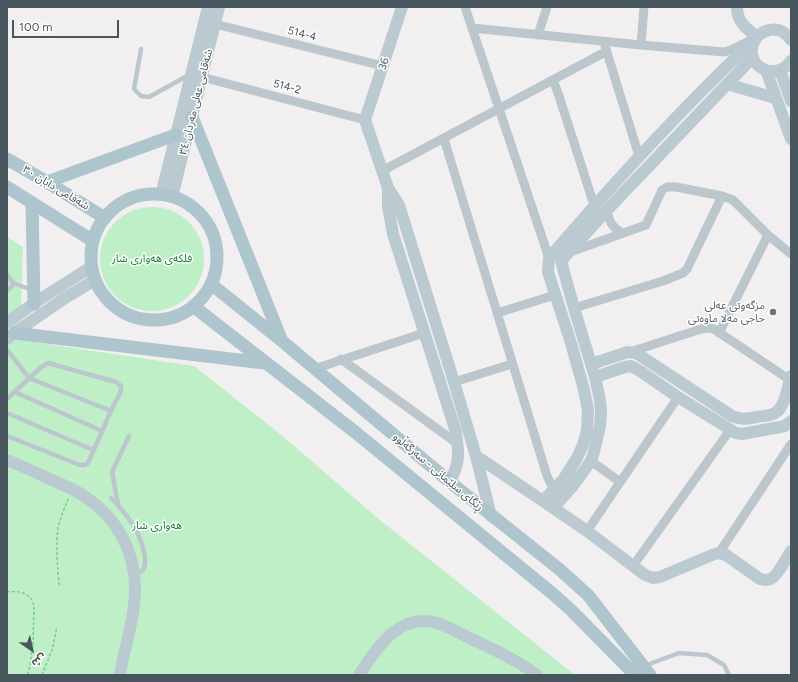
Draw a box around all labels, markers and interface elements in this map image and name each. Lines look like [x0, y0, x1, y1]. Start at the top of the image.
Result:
scale bar [14, 12, 121, 38]
text: 100 m [19, 20, 53, 34]
street label: 514-4 [286, 24, 318, 44]
street label: شەقامی عەلی مەردان ٣٤ [176, 48, 216, 156]
street label: 36 [376, 56, 392, 72]
street label: 514-2 [272, 77, 302, 97]
street label: شەقامی دابان ٣٠ [20, 163, 92, 213]
park label: فلکەی هەواری شار [112, 252, 192, 266]
place label: مزگەوتی عەلی حاجی مەلا ماوەتی [688, 299, 765, 325]
marker: مزگەوتی عەلی حاجی مەلا ماوەتی [768, 307, 778, 317]
street label: ڕێگای سلێمانی - سەرگەڵوو [390, 430, 486, 514]
park label: هەواری شار [132, 519, 182, 533]
north arrow [12, 630, 52, 670]
text: ش [29, 651, 49, 670]

